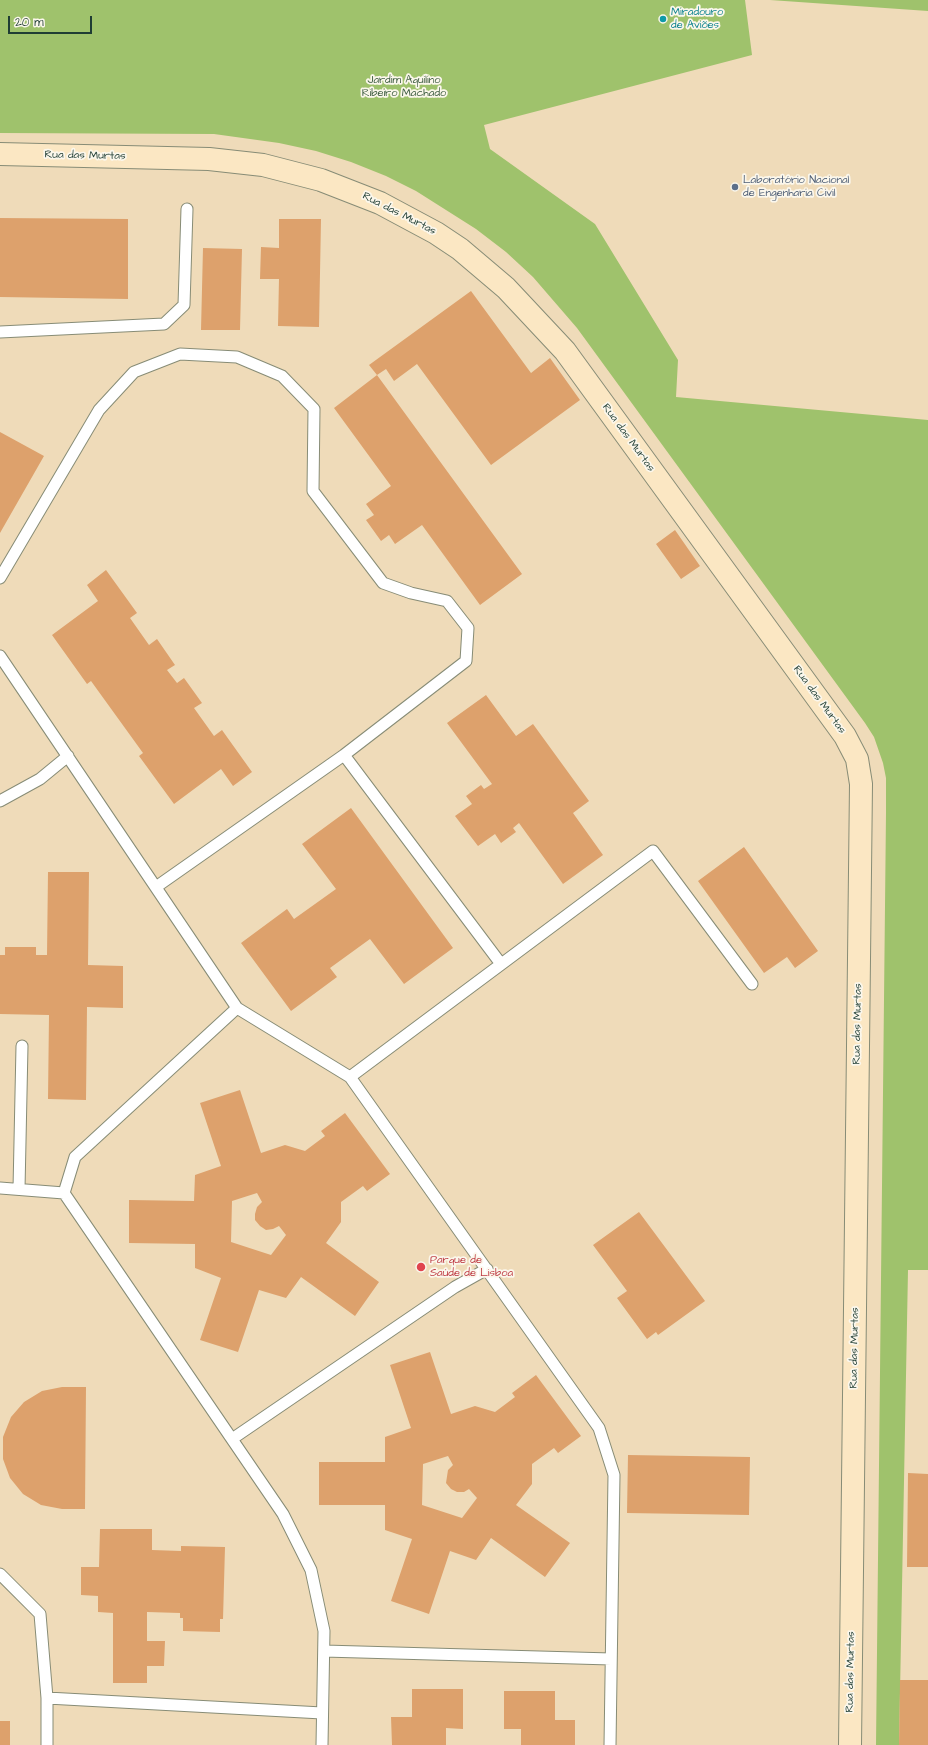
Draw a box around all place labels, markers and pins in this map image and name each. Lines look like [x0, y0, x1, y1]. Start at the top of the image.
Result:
place label: Miradouro de Aviões [671, 6, 723, 32]
marker: Miradouro de Aviões [658, 14, 668, 24]
place label: Laboratório Nacional de Engenharia Civil [743, 174, 849, 200]
marker: Laboratório Nacional de Engenharia Civil [730, 182, 740, 192]
place label: Parque de Saúde de Lisboa [430, 1254, 513, 1280]
marker: Parque de Saúde de Lisboa [415, 1261, 427, 1273]

